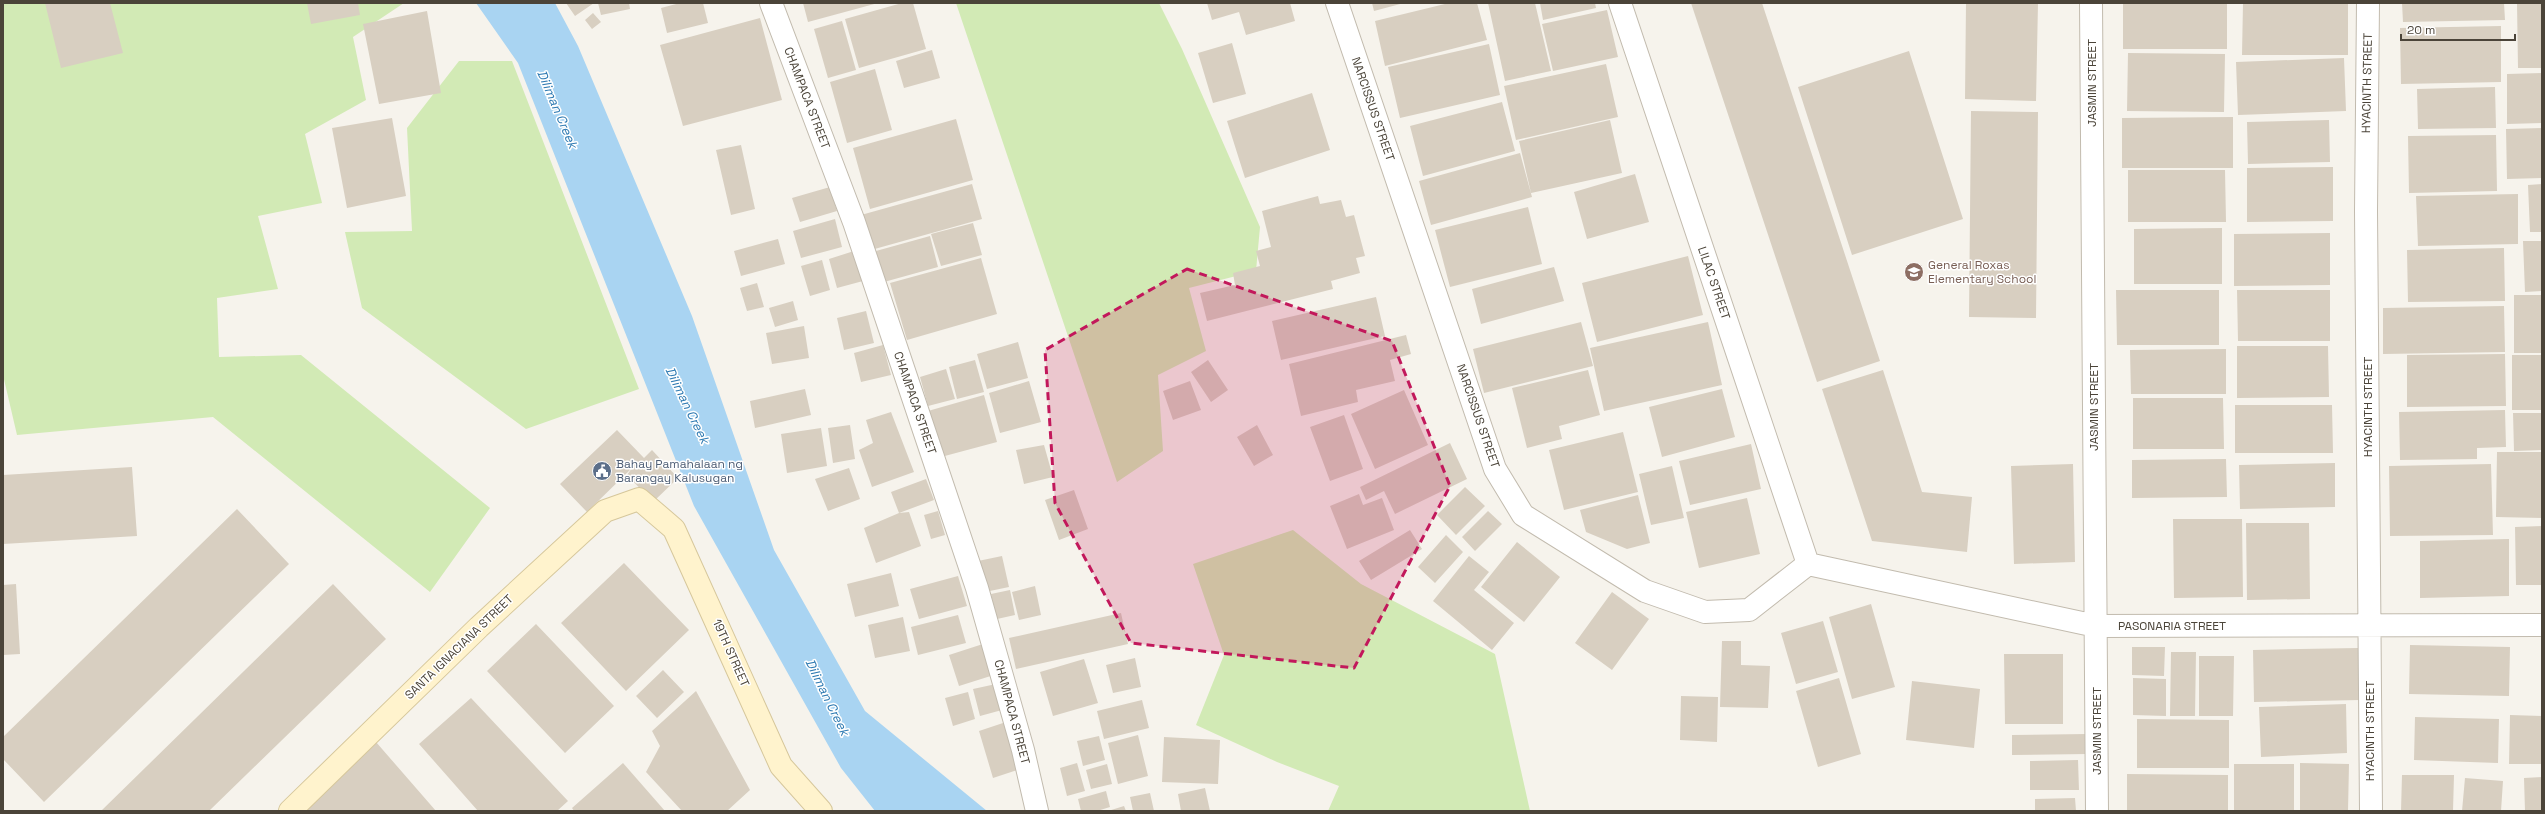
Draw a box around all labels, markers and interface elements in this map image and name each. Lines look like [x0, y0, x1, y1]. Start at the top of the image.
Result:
scale bar [2401, 16, 2515, 42]
text: 20 m [2407, 22, 2435, 38]
street label: HYACINTH STREET [2358, 33, 2376, 133]
street label: JASMIN STREET [2084, 39, 2100, 127]
street label: CHAMPACA STREET [780, 45, 834, 151]
street label: NARCISSUS STREET [1348, 55, 1398, 163]
water label: Diliman Creek [533, 67, 582, 153]
street label: LILAC STREET [1694, 244, 1734, 322]
place label: General Roxas Elementary School [1928, 257, 2036, 287]
school or university icon: General Roxas Elementary School [1903, 261, 1925, 283]
street label: CHAMPACA STREET [890, 349, 940, 457]
street label: HYACINTH STREET [2360, 357, 2376, 457]
street label: NARCISSUS STREET [1453, 362, 1503, 470]
street label: JASMIN STREET [2086, 363, 2102, 451]
water label: Diliman Creek [662, 364, 714, 448]
place label: Bahay Pamahalaan ng Barangay Kalusugan [616, 456, 743, 486]
public building icon: Bahay Pamahalaan ng Barangay Kalusugan [591, 460, 613, 482]
street label: SANTA IGNACIANA STREET [401, 591, 517, 703]
street label: 19TH STREET [709, 617, 753, 689]
street label: PASONARIA STREET [2118, 618, 2226, 634]
water label: Diliman Creek [802, 656, 854, 740]
street label: CHAMPACA STREET [990, 658, 1034, 766]
street label: HYACINTH STREET [2362, 681, 2378, 781]
street label: JASMIN STREET [2089, 687, 2105, 775]

